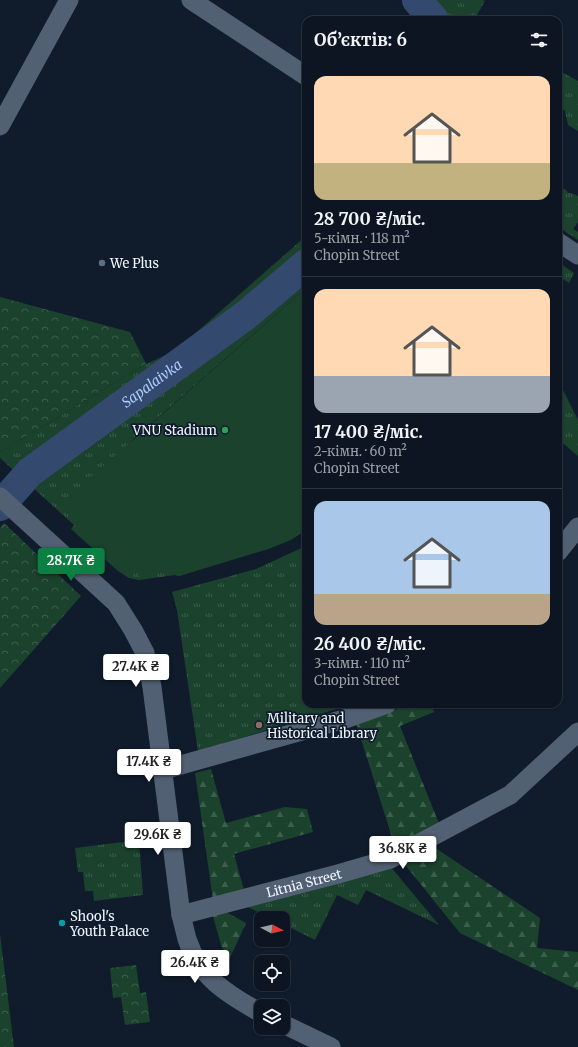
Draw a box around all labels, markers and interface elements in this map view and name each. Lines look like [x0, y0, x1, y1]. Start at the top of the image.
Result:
text: Об’єктів: 6 [314, 29, 407, 51]
icon: filters [528, 29, 550, 51]
icon: home [396, 102, 468, 174]
text: 28 700 ₴/міс. [314, 208, 425, 230]
text: 5-кімн. · 118 m² [314, 230, 410, 247]
text: Chopin Street [314, 247, 400, 264]
place label: We Plus [109, 255, 159, 272]
marker: We Plus [97, 258, 107, 268]
icon: home [396, 315, 468, 387]
water label: Sapalaivka [118, 355, 186, 411]
text: 17 400 ₴/міс. [314, 421, 423, 443]
place label: VNU Stadium [131, 422, 217, 439]
marker: VNU Stadium [220, 425, 230, 435]
text: 2-кімн. · 60 m² [314, 443, 407, 460]
text: Chopin Street [314, 460, 400, 477]
icon: home [396, 527, 468, 599]
pin: 28.7K ₴ [34, 548, 108, 582]
text: 28.7K ₴ [47, 552, 95, 569]
text: 26 400 ₴/міс. [314, 633, 426, 655]
pin: 27.4K ₴ [99, 654, 173, 688]
text: 3-кімн. · 110 m² [314, 655, 410, 672]
text: 27.4K ₴ [112, 658, 160, 675]
text: Chopin Street [314, 672, 400, 689]
place label: Military and Historical Library [267, 710, 377, 742]
marker: Military and Historical Library [254, 720, 264, 730]
pin: 17.4K ₴ [112, 749, 186, 783]
text: 17.4K ₴ [126, 753, 172, 770]
pin: 29.6K ₴ [121, 822, 195, 856]
text: 29.6K ₴ [134, 826, 182, 843]
pin: 36.8K ₴ [366, 836, 440, 870]
text: 36.8K ₴ [378, 840, 428, 857]
street label: Litnia Street [264, 865, 344, 901]
place label: Shool's Youth Palace [69, 908, 149, 940]
north arrow [254, 911, 290, 947]
map controls [254, 911, 290, 1035]
marker: Shool's Youth Palace [57, 918, 67, 928]
pin: 26.4K ₴ [158, 950, 232, 984]
text: 26.4K ₴ [170, 954, 220, 971]
button: locate [254, 955, 290, 991]
button: layers [254, 999, 290, 1035]

